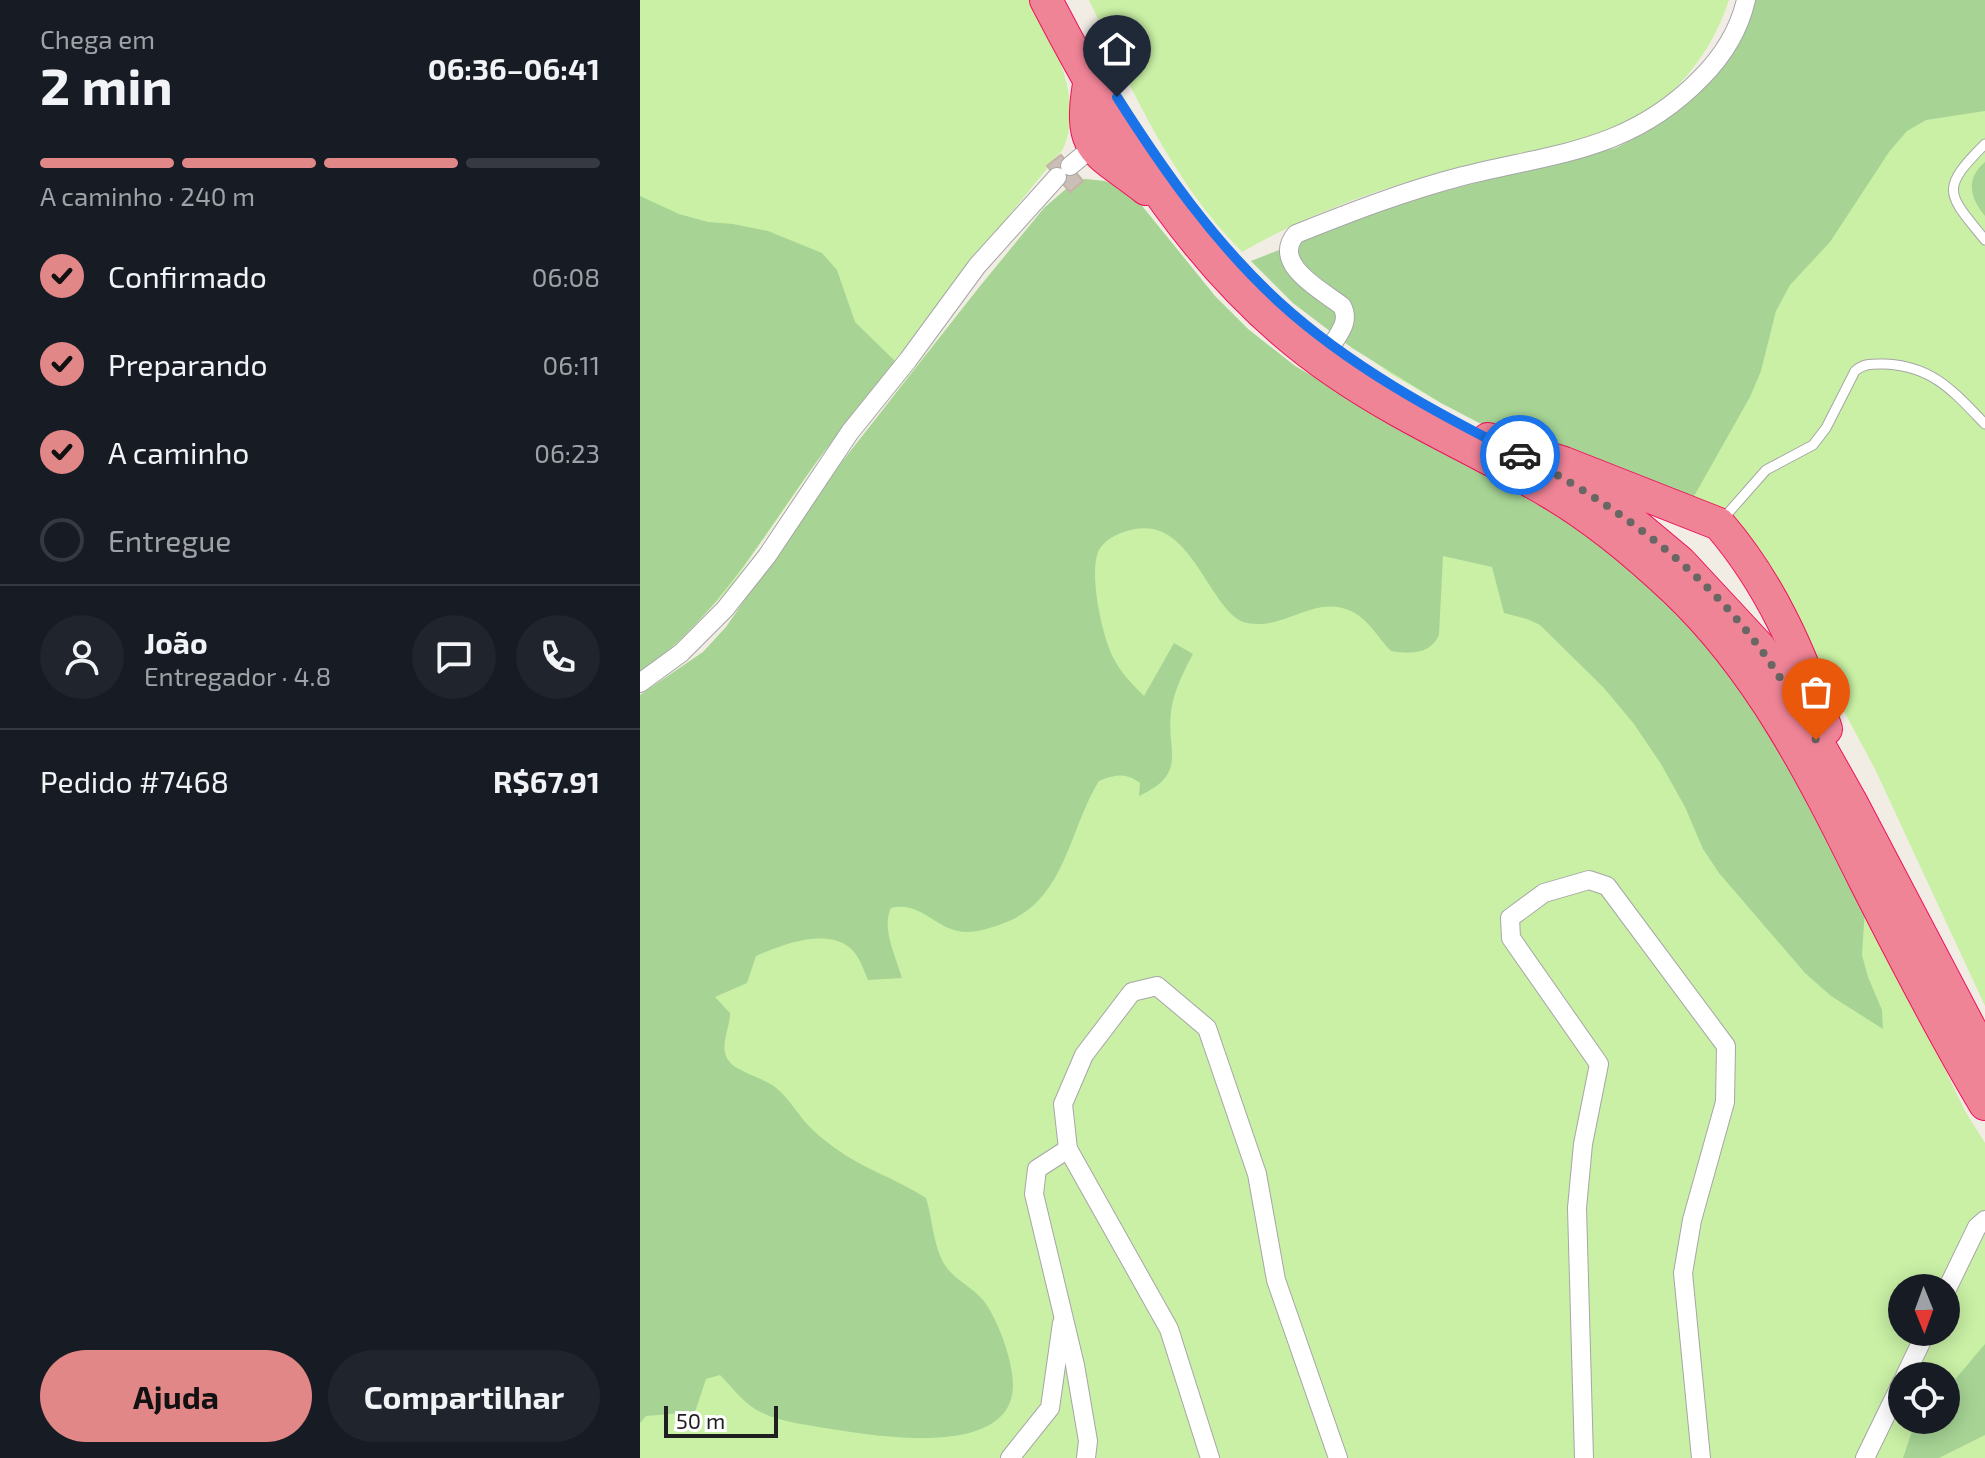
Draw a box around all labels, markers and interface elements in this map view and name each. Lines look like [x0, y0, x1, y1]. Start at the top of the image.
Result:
pin [1083, 15, 1151, 97]
text: Chega em [40, 23, 155, 54]
icon: home [1095, 27, 1139, 71]
text: 06:36–06:41 [428, 50, 600, 86]
text: 2 min [40, 53, 173, 115]
text: A caminho · 240 m [40, 180, 255, 211]
icon: check [40, 254, 84, 298]
text: Confirmado [108, 258, 267, 294]
text: 06:08 [532, 261, 600, 292]
icon: check [40, 342, 84, 386]
text: Preparando [108, 346, 267, 382]
text: 06:11 [543, 349, 600, 380]
courier [1480, 415, 1560, 495]
icon: check [40, 430, 84, 474]
icon: car [1498, 433, 1542, 477]
text: A caminho [108, 434, 249, 470]
text: 06:23 [534, 437, 600, 468]
text: Entregue [108, 522, 231, 558]
button: person [40, 615, 124, 699]
button: chat [412, 615, 496, 699]
button: phone [516, 615, 600, 699]
text: João [144, 624, 208, 660]
pin [1782, 658, 1850, 740]
text: Entregador · 4.8 [144, 660, 331, 691]
icon: bag [1794, 670, 1838, 714]
text: Pedido #7468 [40, 763, 229, 799]
text: R$67.91 [493, 763, 600, 799]
north arrow [1888, 1274, 1960, 1346]
map controls [1888, 1274, 1960, 1434]
button: Ajuda [40, 1350, 312, 1442]
button: Compartilhar [328, 1350, 600, 1442]
button: locate [1888, 1362, 1960, 1434]
scale bar [664, 1402, 778, 1438]
text: 50 m [676, 1407, 725, 1433]

